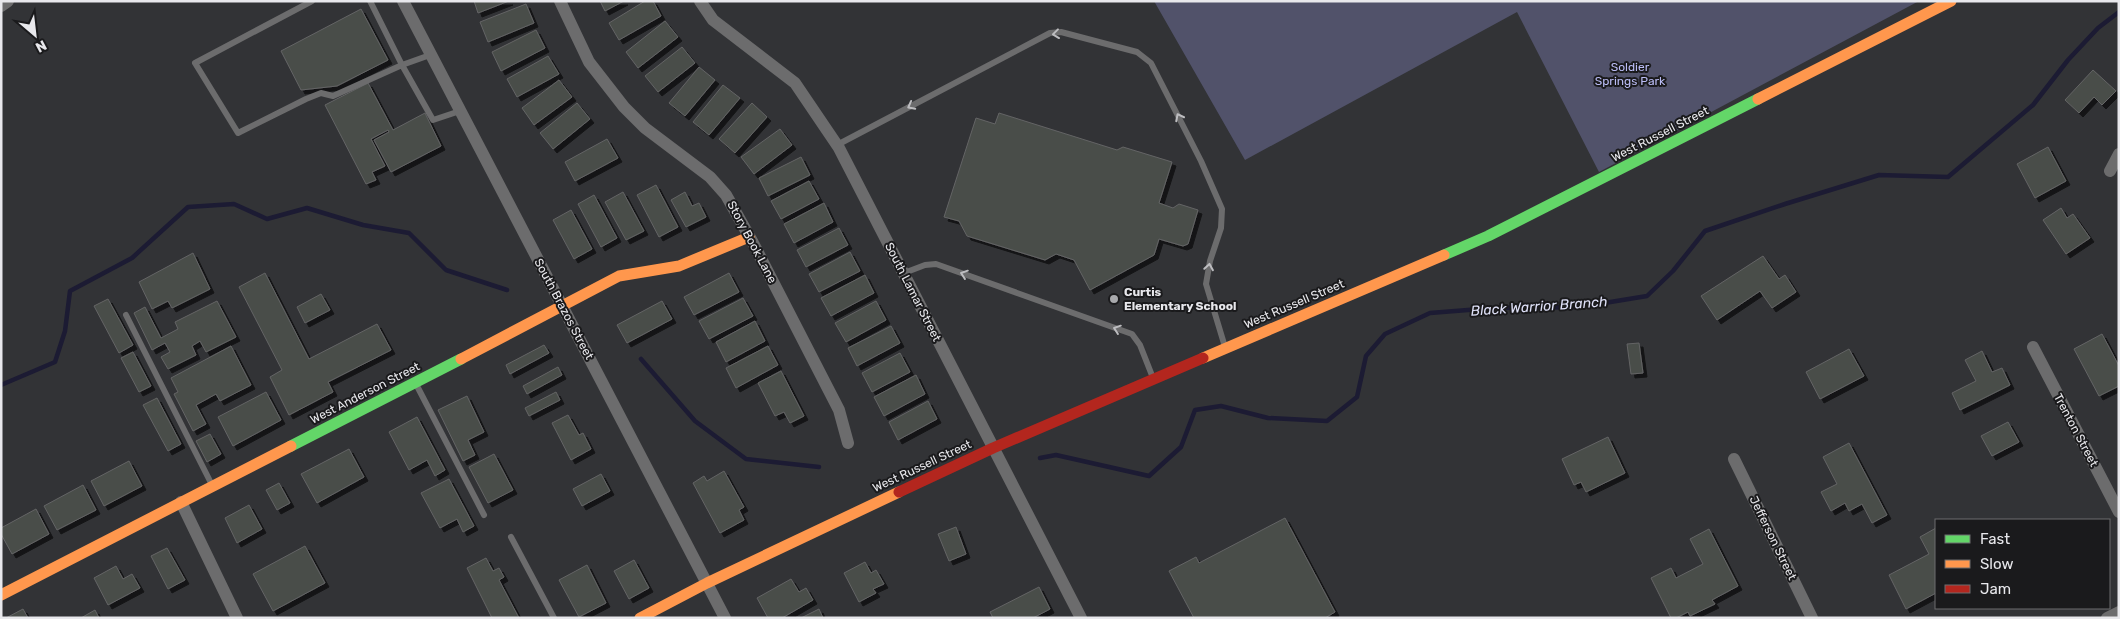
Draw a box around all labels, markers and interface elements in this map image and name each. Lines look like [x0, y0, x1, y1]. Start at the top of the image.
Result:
north arrow [10, 10, 60, 60]
one-way arrow [1051, 28, 1059, 39]
text: N [32, 36, 49, 56]
park label: Soldier Springs Park [1595, 60, 1666, 88]
one-way arrow [907, 100, 916, 110]
street label: West Russell Street [1609, 103, 1711, 165]
one-way arrow [1175, 113, 1185, 122]
street label: Story Book Lane [724, 199, 780, 286]
street label: South Lamar Street [882, 240, 944, 344]
street label: South Brazos Street [531, 256, 597, 362]
one-way arrow [1203, 263, 1214, 271]
one-way arrow [960, 270, 969, 280]
street label: West Russell Street [1242, 276, 1346, 331]
place label: Curtis Elementary School [1124, 285, 1236, 313]
marker: Curtis Elementary School [1108, 293, 1120, 305]
water label: Black Warrior Branch [1470, 293, 1608, 320]
one-way arrow [1114, 324, 1122, 334]
street label: West Anderson Street [308, 359, 422, 427]
street label: Trenton Street [2051, 391, 2101, 469]
street label: West Russell Street [870, 437, 974, 495]
street label: Jefferson Street [1747, 494, 1800, 583]
legend [1935, 519, 2110, 609]
text: Fast [1980, 530, 2010, 548]
text: Slow [1980, 555, 2013, 573]
text: Jam [1980, 580, 2011, 598]

